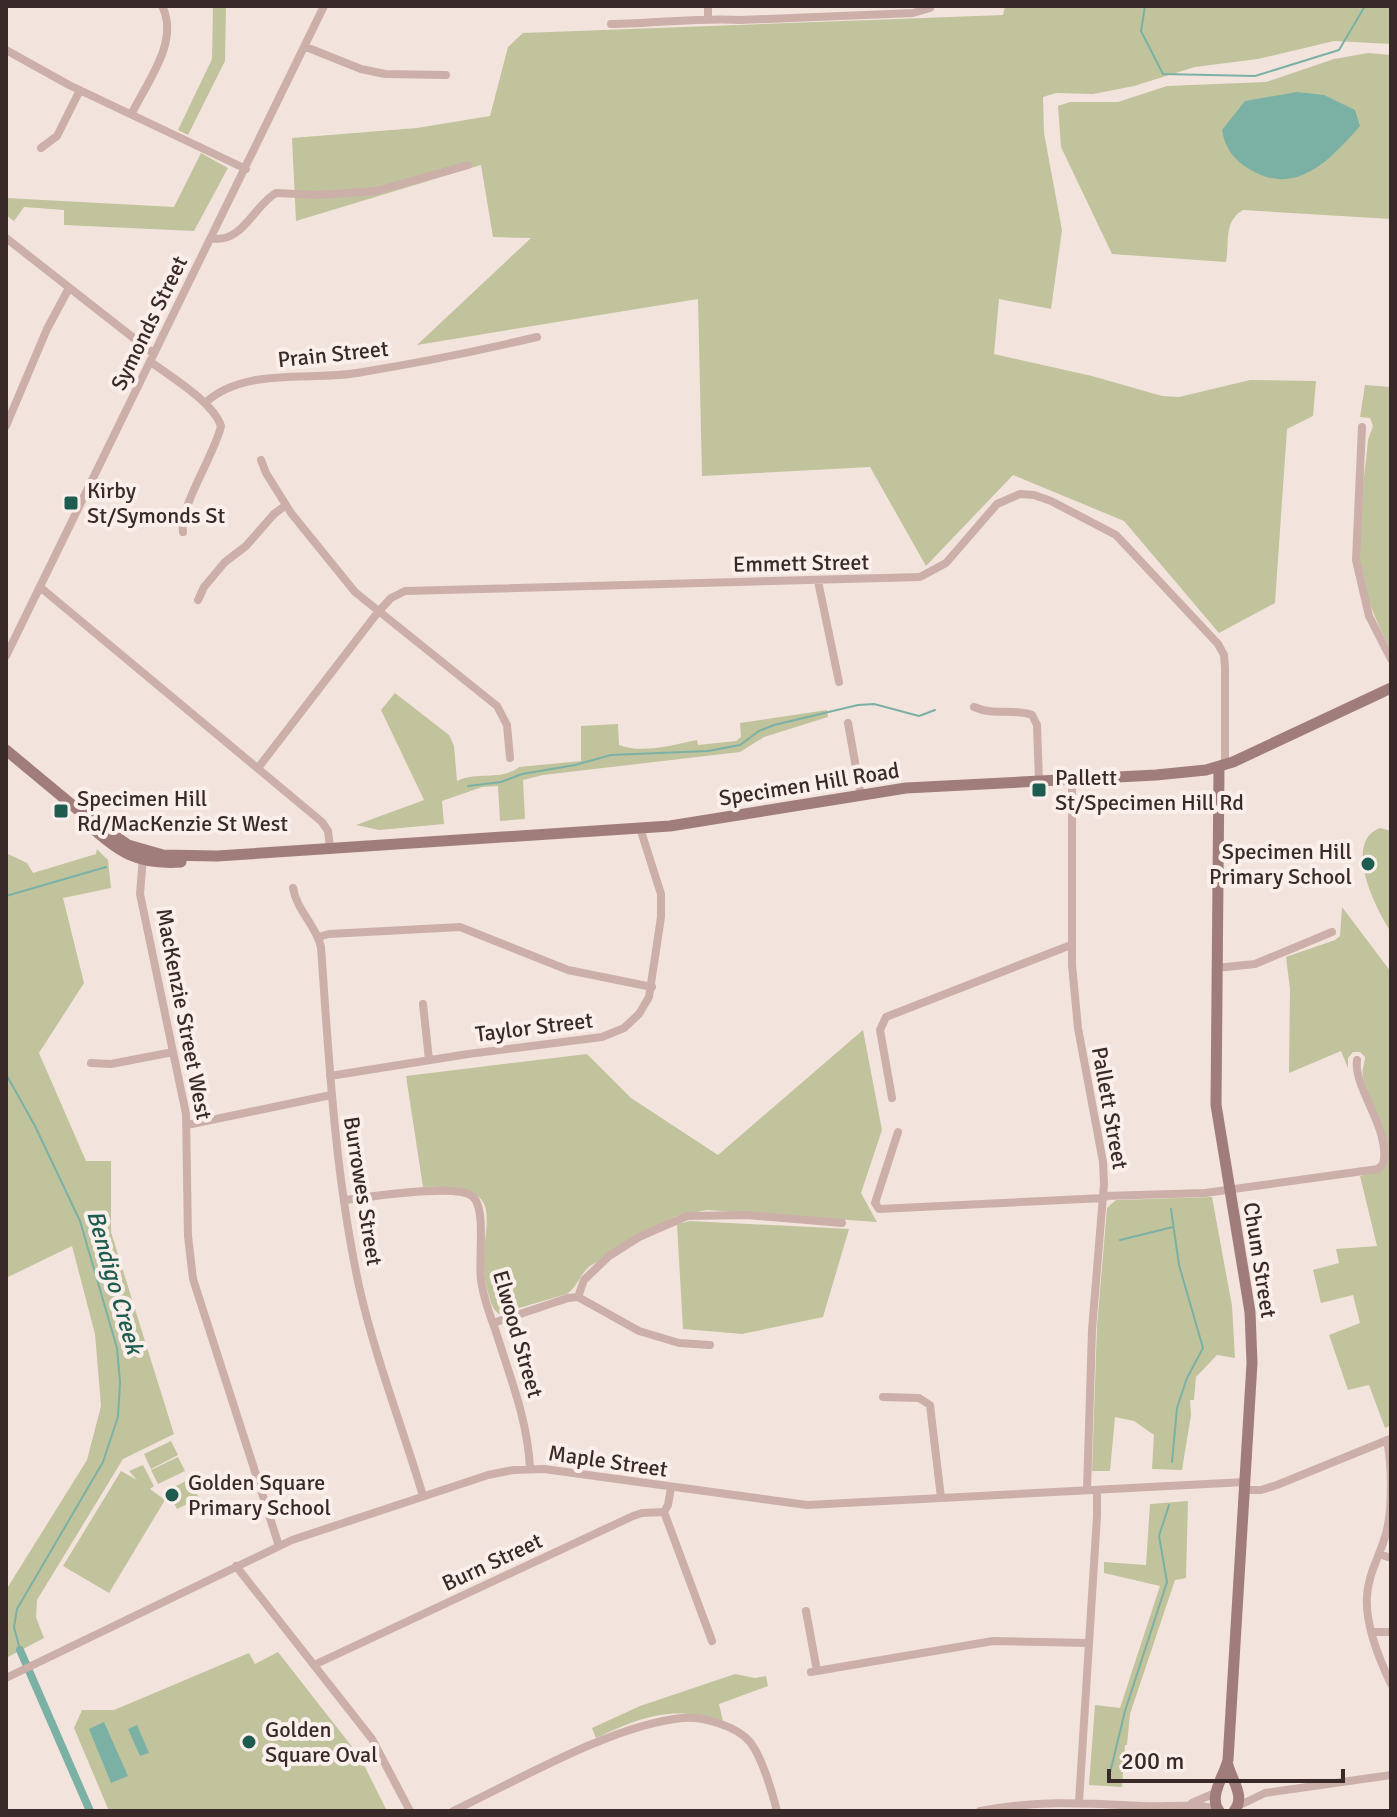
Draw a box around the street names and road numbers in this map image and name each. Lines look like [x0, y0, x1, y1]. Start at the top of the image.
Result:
street label: Symonds Street [105, 251, 193, 395]
street label: Prain Street [276, 335, 390, 373]
street label: Emmett Street [733, 548, 870, 578]
street label: Specimen Hill Road [717, 756, 901, 812]
street label: MacKenzie Street West [150, 906, 218, 1122]
street label: Taylor Street [474, 1006, 595, 1048]
street label: Pallett Street [1086, 1045, 1134, 1172]
street label: Burrowes Street [338, 1114, 388, 1268]
street label: Chum Street [1238, 1200, 1283, 1320]
street label: Elwood Street [487, 1267, 549, 1401]
street label: Maple Street [547, 1439, 670, 1483]
street label: Burn Street [438, 1527, 547, 1597]

